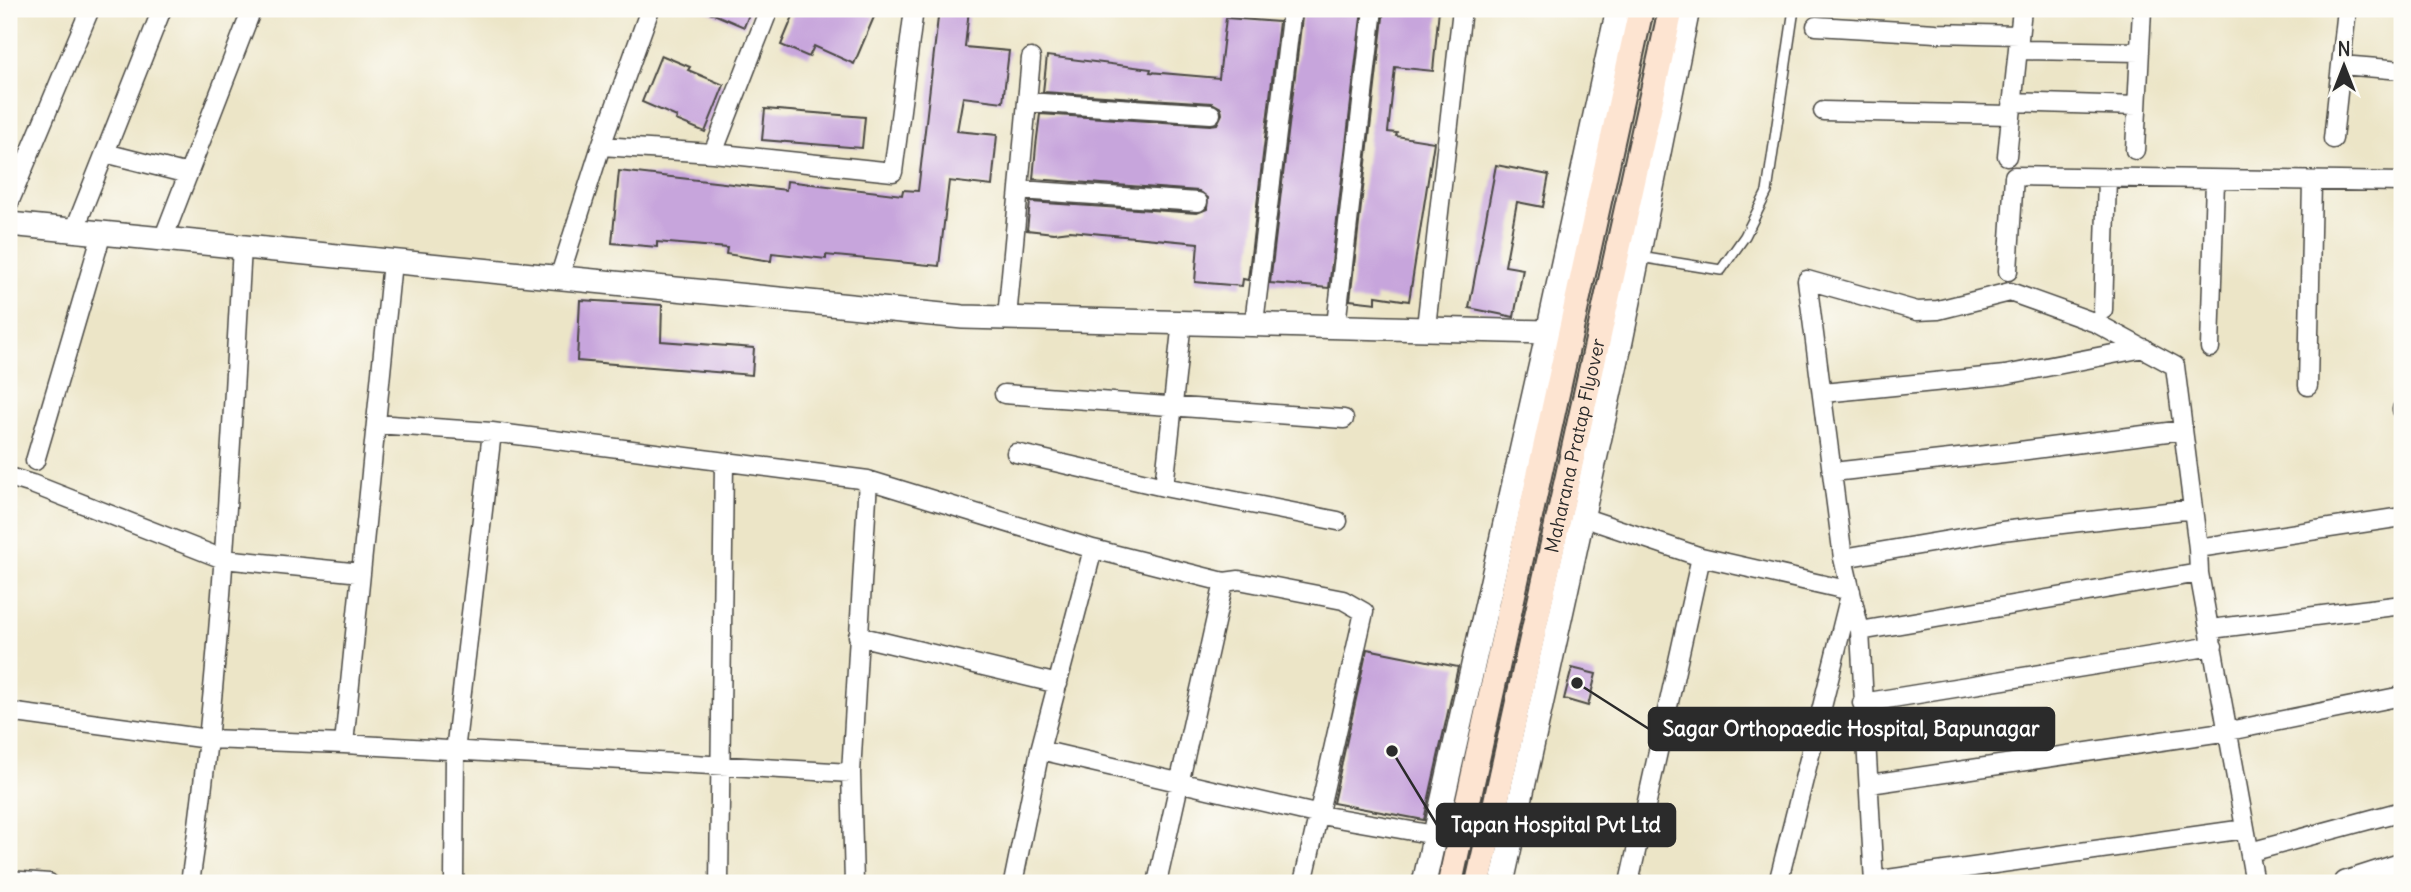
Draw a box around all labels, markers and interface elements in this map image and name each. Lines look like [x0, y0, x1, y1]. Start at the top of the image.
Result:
north arrow [2310, 32, 2380, 102]
text: N [2337, 37, 2351, 61]
street label: Maharana Pratap Flyover [1539, 336, 1610, 555]
callout: Sagar Orthopaedic Hospital, Bapunagar [1649, 708, 2054, 750]
text: Sagar Orthopaedic Hospital, Bapunagar [1662, 715, 2040, 742]
callout: Tapan Hospital Pvt Ltd [1437, 804, 1675, 846]
text: Tapan Hospital Pvt Ltd [1451, 811, 1662, 838]

